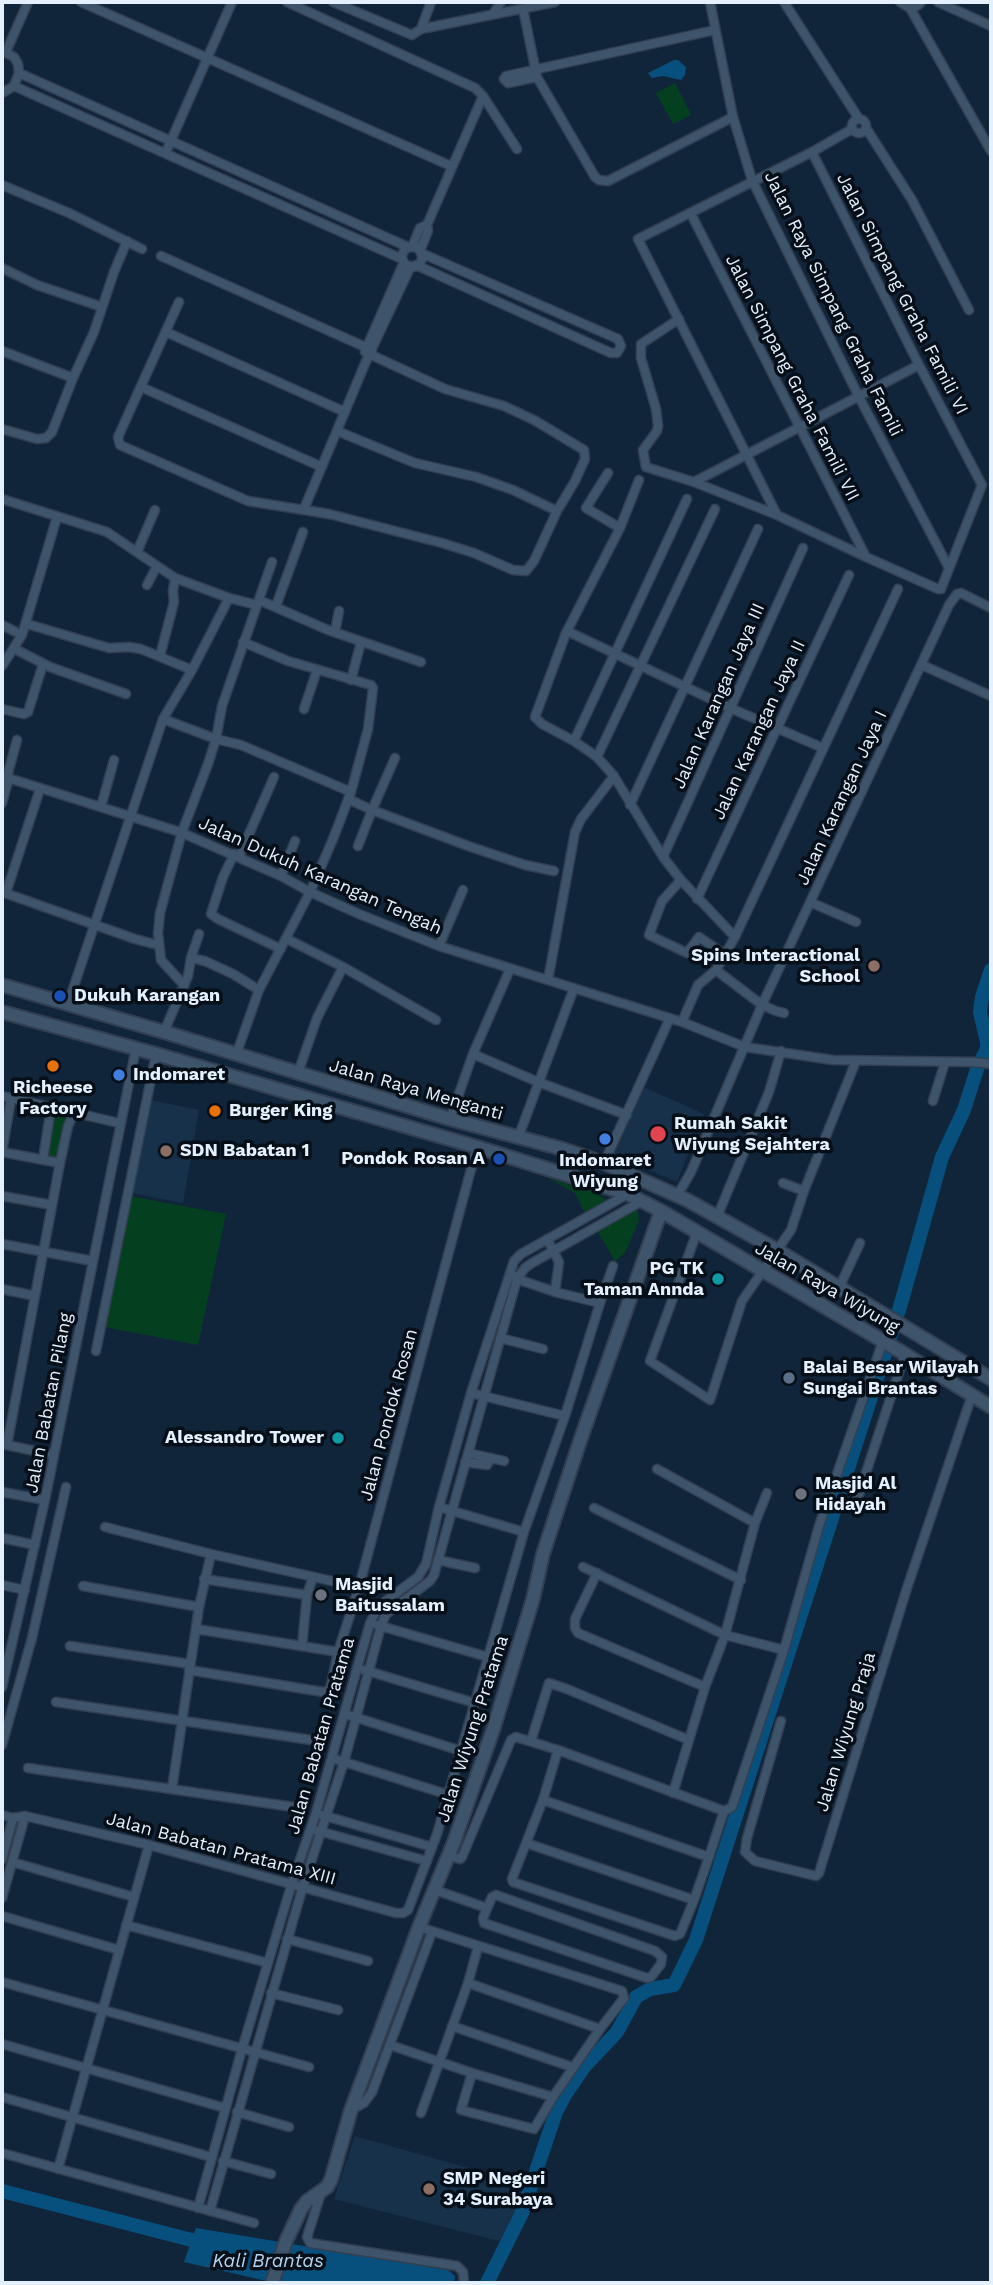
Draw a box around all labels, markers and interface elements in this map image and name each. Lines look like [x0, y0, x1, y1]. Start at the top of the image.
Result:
street label: Jalan Raya Simpang Graha Famili [759, 168, 907, 440]
street label: Jalan Simpang Graha Famili VI [832, 170, 972, 418]
street label: Jalan Simpang Graha Famili VII [720, 251, 864, 505]
street label: Jalan Karangan Jaya III [668, 600, 770, 792]
street label: Jalan Karangan Jaya II [708, 637, 810, 823]
street label: Jalan Karangan Jaya I [792, 707, 892, 889]
street label: Jalan Dukuh Karangan Tengah [195, 812, 445, 940]
place label: Spins Interactional School [691, 945, 860, 988]
marker: Spins Interactional School [866, 958, 882, 974]
place label: Dukuh Karangan [74, 985, 220, 1007]
marker: Dukuh Karangan [52, 988, 68, 1004]
street label: Jalan Raya Menganti [327, 1055, 505, 1125]
marker: Richeese Factory [45, 1058, 61, 1074]
place label: Indomaret [133, 1064, 225, 1086]
marker: Indomaret [111, 1067, 127, 1083]
place label: Richeese Factory [13, 1077, 93, 1120]
place label: Burger King [229, 1100, 332, 1122]
marker: Burger King [207, 1103, 223, 1119]
place label: Rumah Sakit Wiyung Sejahtera [674, 1113, 830, 1156]
marker: Rumah Sakit Wiyung Sejahtera [648, 1124, 668, 1144]
marker: Indomaret Wiyung [597, 1131, 613, 1147]
place label: SDN Babatan 1 [180, 1140, 310, 1162]
marker: SDN Babatan 1 [158, 1143, 174, 1159]
place label: Pondok Rosan A [341, 1148, 485, 1170]
place label: Indomaret Wiyung [559, 1150, 651, 1192]
marker: Pondok Rosan A [491, 1151, 507, 1167]
street label: Jalan Raya Wiyung [751, 1238, 903, 1338]
place label: PG TK Taman Annda [584, 1258, 704, 1300]
marker: PG TK Taman Annda [710, 1271, 726, 1287]
street label: Jalan Babatan Pilang [21, 1311, 77, 1495]
street label: Jalan Pondok Rosan [356, 1326, 422, 1504]
place label: Balai Besar Wilayah Sungai Brantas [803, 1357, 979, 1400]
marker: Balai Besar Wilayah Sungai Brantas [781, 1370, 797, 1386]
place label: Alessandro Tower [165, 1427, 324, 1449]
marker: Alessandro Tower [330, 1430, 346, 1446]
place label: Masjid Al Hidayah [815, 1473, 896, 1516]
marker: Masjid Al Hidayah [793, 1486, 809, 1502]
place label: Masjid Baitussalam [335, 1574, 445, 1616]
marker: Masjid Baitussalam [313, 1587, 329, 1603]
street label: Jalan Wiyung Pratama [433, 1633, 513, 1825]
street label: Jalan Babatan Pratama [282, 1635, 360, 1837]
street label: Jalan Wiyung Praja [811, 1650, 881, 1814]
street label: Jalan Babatan Pratama XIII [104, 1808, 338, 1890]
place label: SMP Negeri 34 Surabaya [443, 2168, 553, 2210]
marker: SMP Negeri 34 Surabaya [421, 2181, 437, 2197]
water label: Kali Brantas [212, 2250, 324, 2272]

